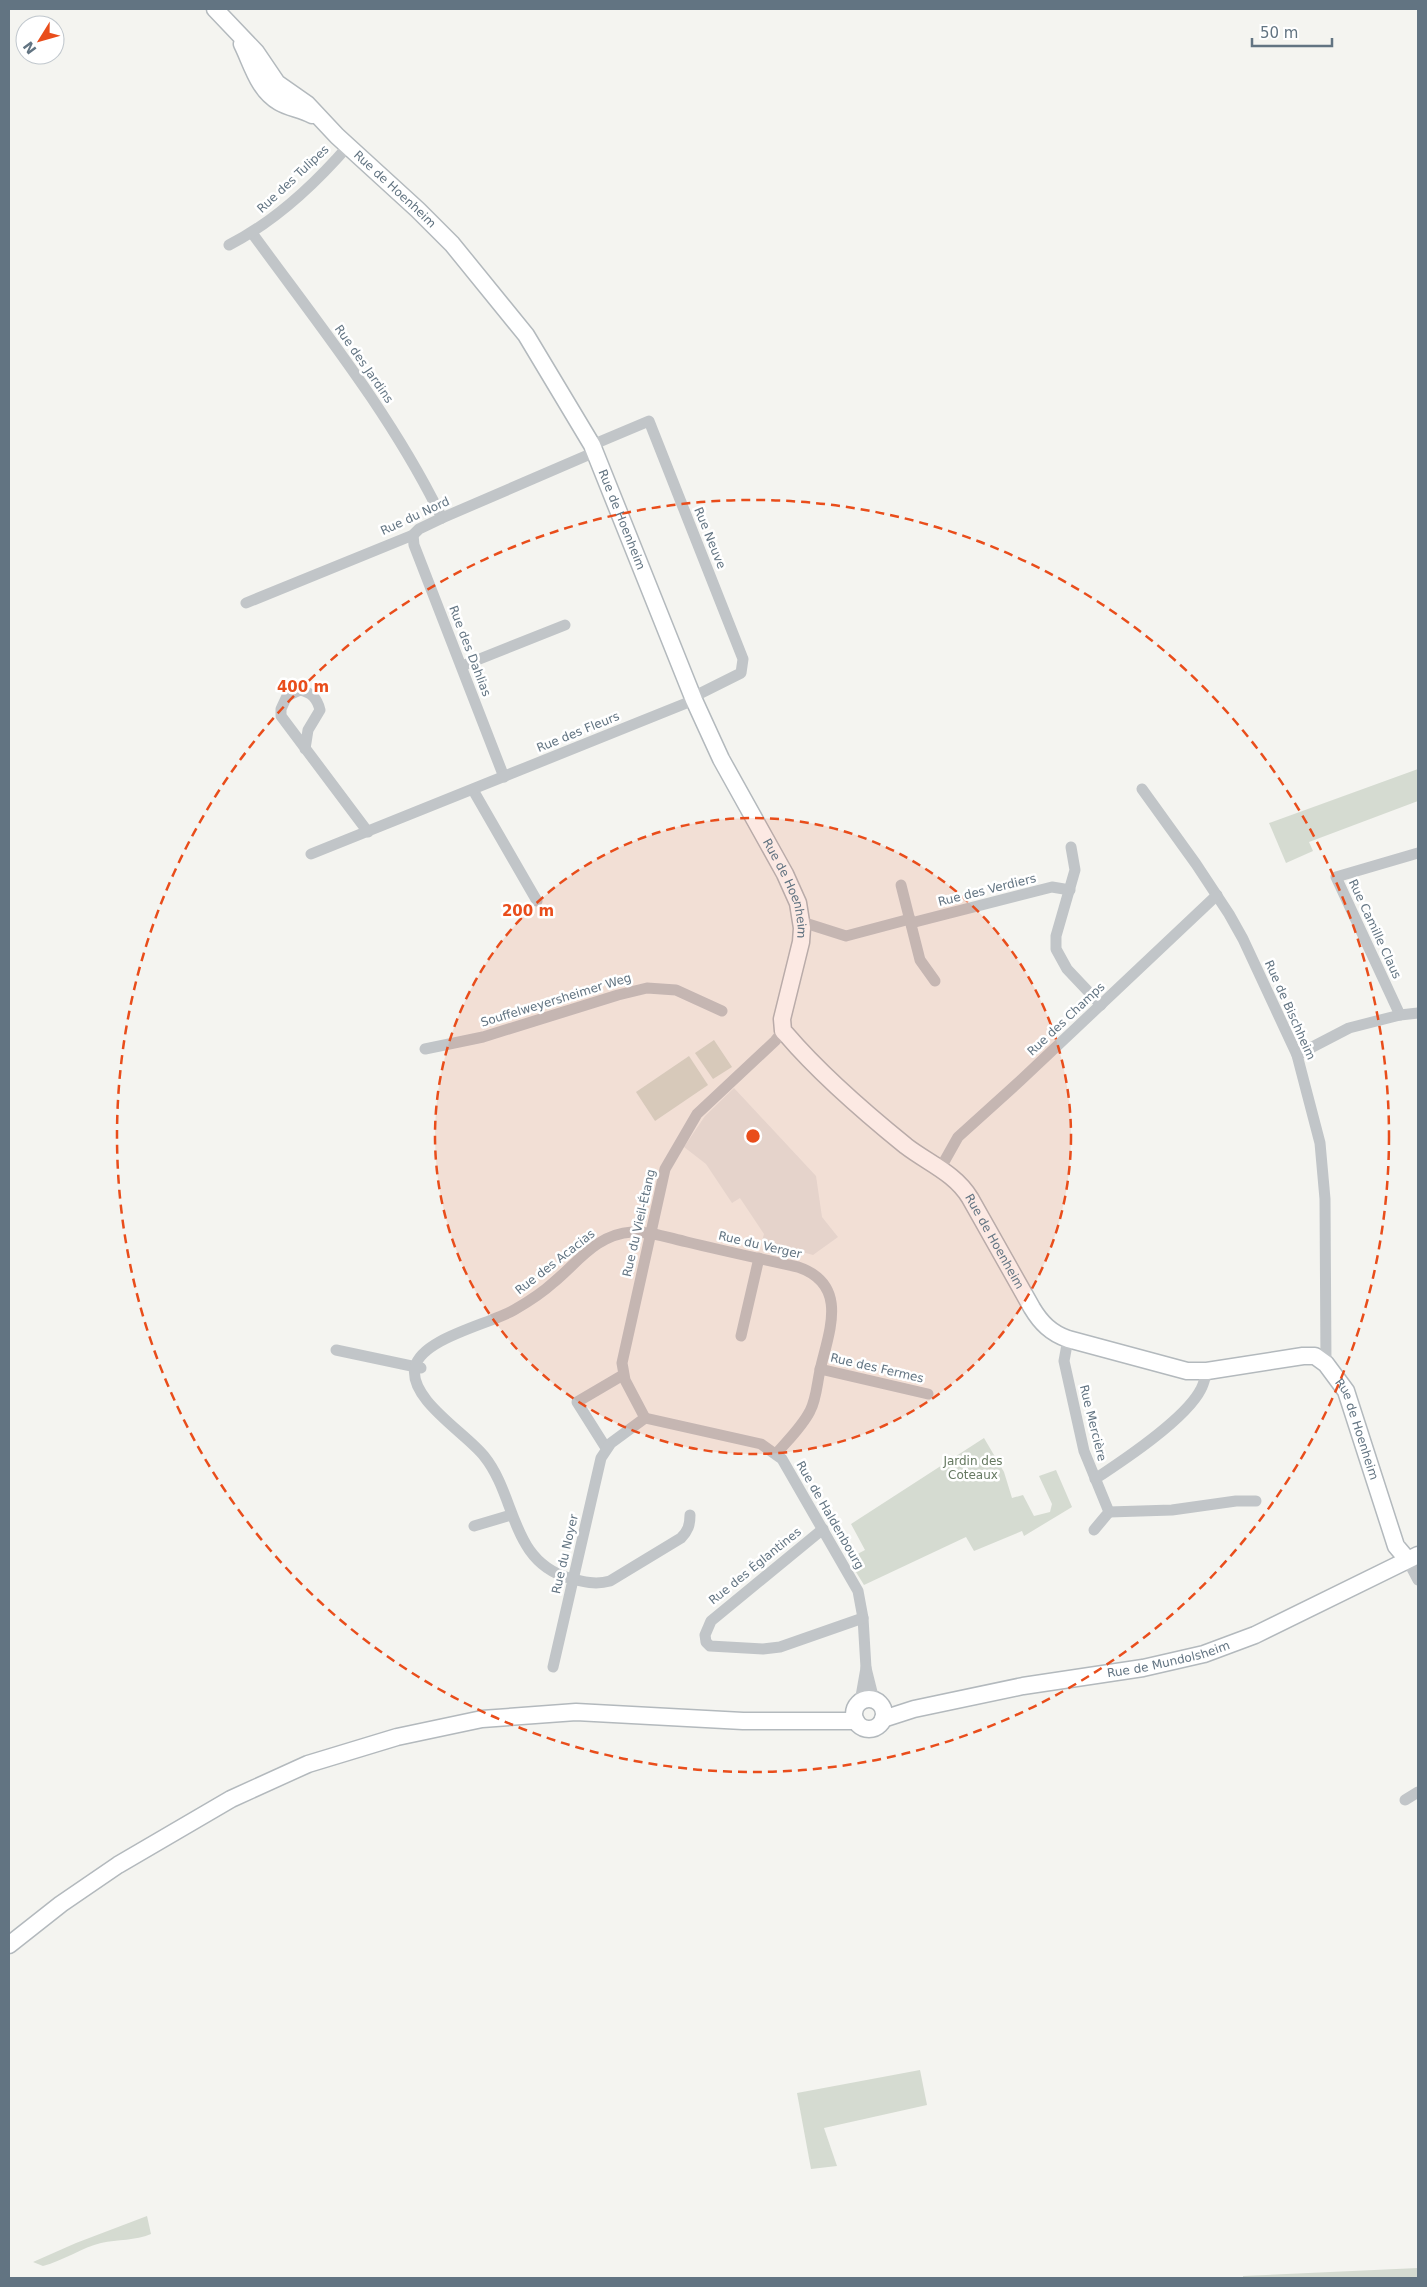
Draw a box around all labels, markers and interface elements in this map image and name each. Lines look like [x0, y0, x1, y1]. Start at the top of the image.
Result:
north arrow [15, 15, 65, 65]
scale bar [1252, 15, 1332, 47]
text: 50 m [1260, 24, 1298, 42]
text: N [20, 38, 40, 57]
street label: Rue des Tulipes [254, 142, 332, 216]
street label: Rue de Hoenheim [351, 148, 439, 231]
street label: Rue des Jardins [332, 322, 396, 406]
street label: Rue de Hoenheim [595, 467, 648, 572]
street label: Rue du Nord [378, 494, 452, 538]
street label: Rue Neuve [691, 505, 729, 571]
street label: Rue des Dahlias [446, 604, 494, 698]
text: 400 m [277, 678, 329, 696]
street label: Rue des Fleurs [535, 709, 621, 755]
street label: Rue de Hoenheim [760, 836, 809, 939]
street label: Rue des Verdiers [937, 871, 1037, 909]
street label: Rue Camille Claus [1346, 877, 1404, 981]
text: 200 m [502, 902, 554, 920]
street label: Rue de Bischheim [1262, 958, 1318, 1062]
street label: Souffelweyersheimer Weg [479, 970, 633, 1030]
street label: Rue des Champs [1024, 980, 1108, 1058]
centre of rings [744, 1127, 762, 1145]
street label: Rue du Vieil-Étang [619, 1168, 658, 1278]
street label: Rue de Hoenheim [962, 1191, 1027, 1291]
street label: Rue des Acacias [512, 1227, 598, 1297]
street label: Rue du Verger [717, 1229, 803, 1261]
street label: Rue des Fermes [829, 1350, 925, 1386]
street label: Rue de Hoenheim [1332, 1376, 1381, 1482]
street label: Rue Mercière [1077, 1383, 1109, 1463]
park label: Jardin des Coteaux [942, 1454, 1003, 1482]
street label: Rue de Haldenbourg [793, 1458, 867, 1572]
street label: Rue du Noyer [549, 1513, 581, 1595]
street label: Rue des Églantines [705, 1524, 804, 1607]
street label: Rue de Mundolsheim [1106, 1638, 1232, 1680]

